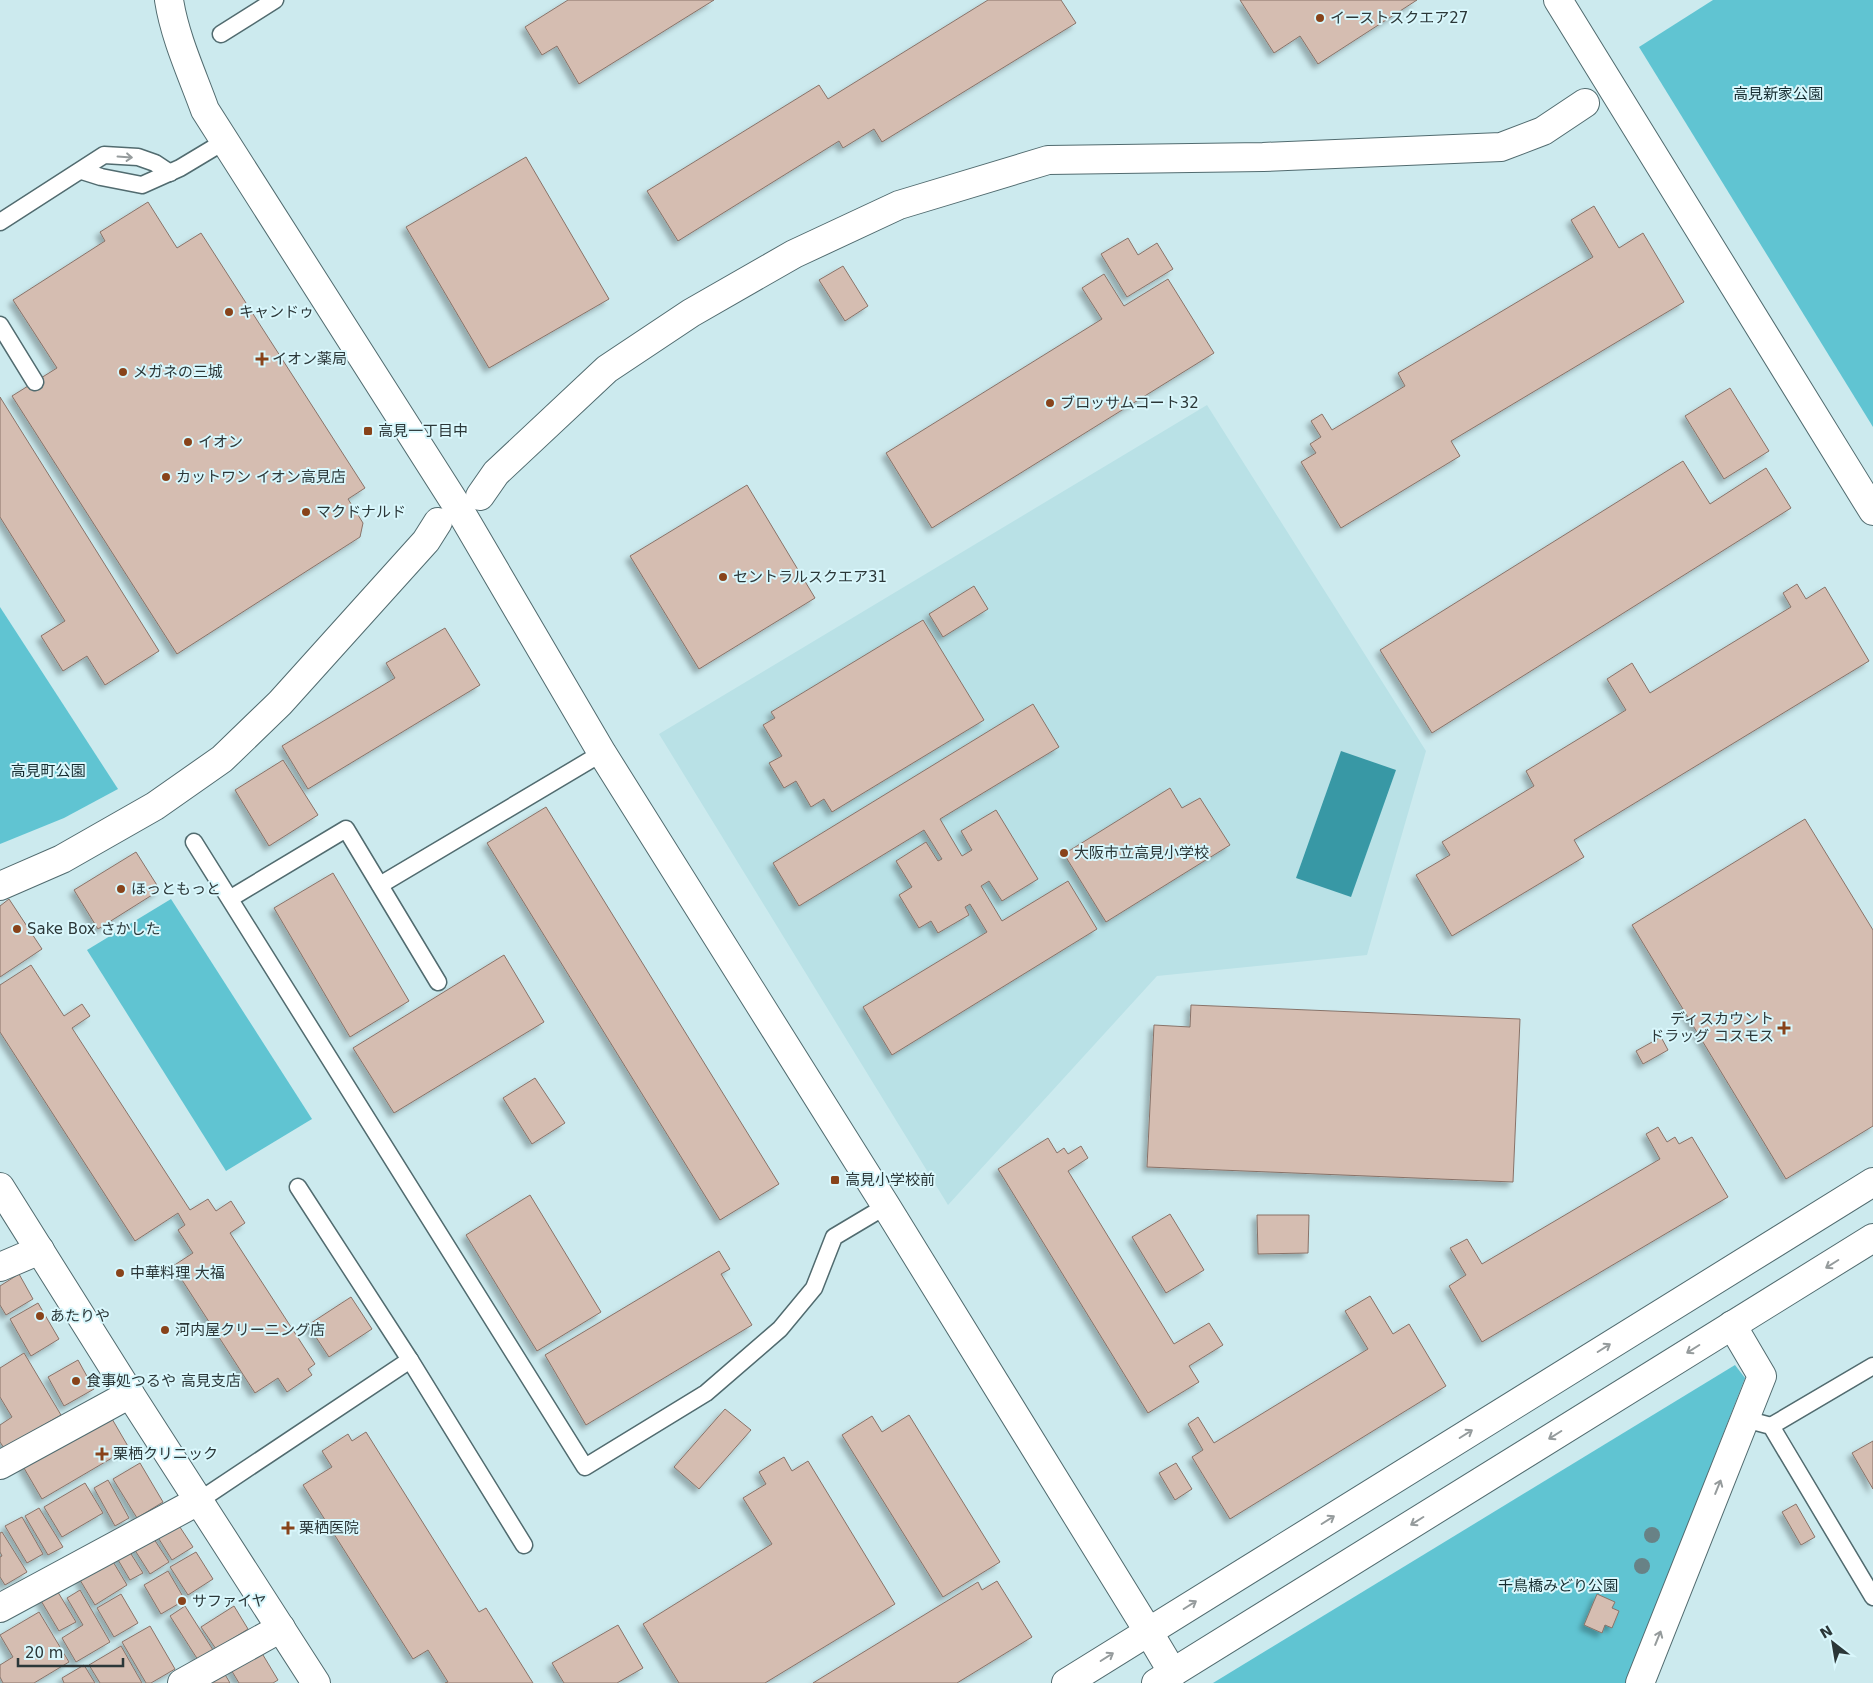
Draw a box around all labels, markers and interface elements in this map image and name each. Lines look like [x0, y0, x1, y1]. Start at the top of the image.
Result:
place label: イーストスクエア27 [1330, 9, 1468, 27]
marker: イーストスクエア27 [1314, 12, 1326, 24]
park label: 高見新家公園 [1733, 85, 1823, 103]
one-way arrow [117, 152, 133, 161]
place label: キャンドゥ [239, 303, 314, 321]
marker: キャンドゥ [223, 306, 235, 318]
place label: イオン薬局 [272, 350, 347, 368]
marker: イオン薬局 [256, 353, 268, 365]
place label: メガネの三城 [133, 363, 223, 381]
marker: メガネの三城 [117, 366, 129, 378]
place label: ブロッサムコート32 [1060, 394, 1199, 412]
marker: ブロッサムコート32 [1044, 397, 1056, 409]
place label: 高見一丁目中 [378, 422, 468, 440]
marker: 高見一丁目中 [362, 425, 374, 437]
place label: イオン [198, 433, 243, 451]
marker: イオン [182, 436, 194, 448]
place label: カットワン イオン高見店 [176, 468, 346, 486]
marker: カットワン イオン高見店 [160, 471, 172, 483]
place label: マクドナルド [316, 503, 406, 521]
marker: マクドナルド [300, 506, 312, 518]
place label: セントラルスクエア31 [733, 568, 887, 586]
marker: セントラルスクエア31 [717, 571, 729, 583]
park label: 高見町公園 [10, 762, 86, 780]
place label: 大阪市立高見小学校 [1074, 844, 1209, 862]
marker: 大阪市立高見小学校 [1058, 847, 1070, 859]
place label: ほっともっと [131, 880, 221, 898]
marker: ほっともっと [115, 883, 127, 895]
place label: Sake Box さかした [27, 920, 161, 938]
marker: Sake Box さかした [11, 923, 23, 935]
place label: ディスカウント ドラッグ コスモス [1649, 1010, 1774, 1045]
marker: ディスカウント ドラッグ コスモス [1778, 1022, 1790, 1034]
place label: 高見小学校前 [845, 1171, 935, 1189]
marker: 高見小学校前 [829, 1174, 841, 1186]
one-way arrow [1825, 1259, 1839, 1269]
place label: 中華料理 大福 [130, 1264, 225, 1282]
marker: 中華料理 大福 [114, 1267, 126, 1279]
place label: あたりや [50, 1307, 110, 1325]
marker: あたりや [34, 1310, 46, 1322]
place label: 河内屋クリーニング店 [175, 1321, 325, 1339]
marker: 河内屋クリーニング店 [159, 1324, 171, 1336]
one-way arrow [1597, 1343, 1611, 1353]
one-way arrow [1687, 1345, 1701, 1355]
place label: 食事処つるや 高見支店 [86, 1372, 241, 1390]
marker: 食事処つるや 高見支店 [70, 1375, 82, 1387]
one-way arrow [1459, 1429, 1473, 1439]
one-way arrow [1549, 1430, 1563, 1440]
place label: 栗栖クリニック [113, 1445, 218, 1463]
marker: 栗栖クリニック [95, 1447, 109, 1461]
one-way arrow [1714, 1480, 1723, 1495]
one-way arrow [1321, 1514, 1335, 1525]
one-way arrow [1411, 1516, 1425, 1526]
place label: 栗栖医院 [299, 1519, 359, 1537]
marker: 栗栖医院 [281, 1521, 295, 1535]
park label: 千鳥橋みどり公園 [1498, 1577, 1618, 1595]
place label: サファイヤ [192, 1592, 267, 1610]
marker: サファイヤ [176, 1595, 188, 1607]
one-way arrow [1183, 1600, 1197, 1611]
north arrow [1808, 1618, 1858, 1668]
text: N [1817, 1622, 1835, 1642]
one-way arrow [1653, 1631, 1663, 1646]
scale bar [18, 1636, 122, 1668]
text: 20 m [25, 1644, 63, 1662]
one-way arrow [1100, 1652, 1114, 1662]

